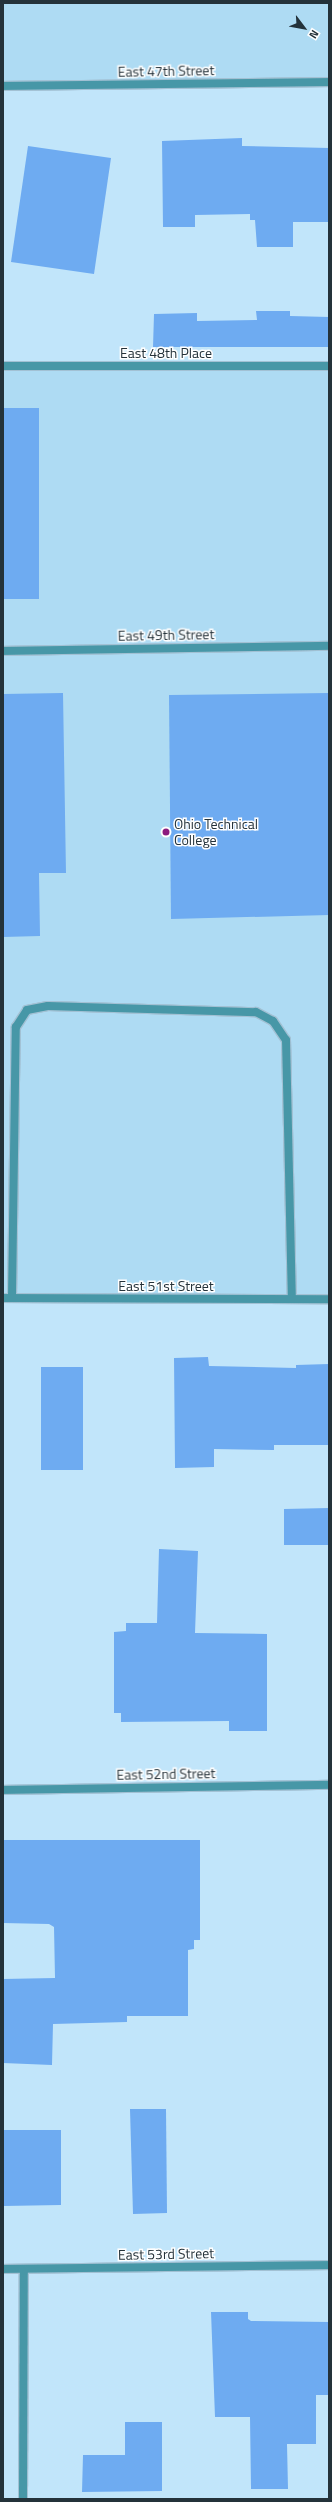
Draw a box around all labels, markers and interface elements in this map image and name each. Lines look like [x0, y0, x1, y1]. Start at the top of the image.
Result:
north arrow [284, 8, 324, 48]
text: N [305, 27, 323, 42]
street label: East 47th Street [118, 62, 214, 80]
street label: East 48th Place [120, 345, 212, 361]
street label: East 49th Street [118, 626, 214, 644]
place label: Ohio Technical College [174, 816, 258, 848]
marker: Ohio Technical College [161, 827, 171, 837]
street label: East 51st Street [118, 1278, 214, 1294]
street label: East 52nd Street [116, 1765, 216, 1783]
street label: East 53rd Street [118, 2245, 214, 2263]

